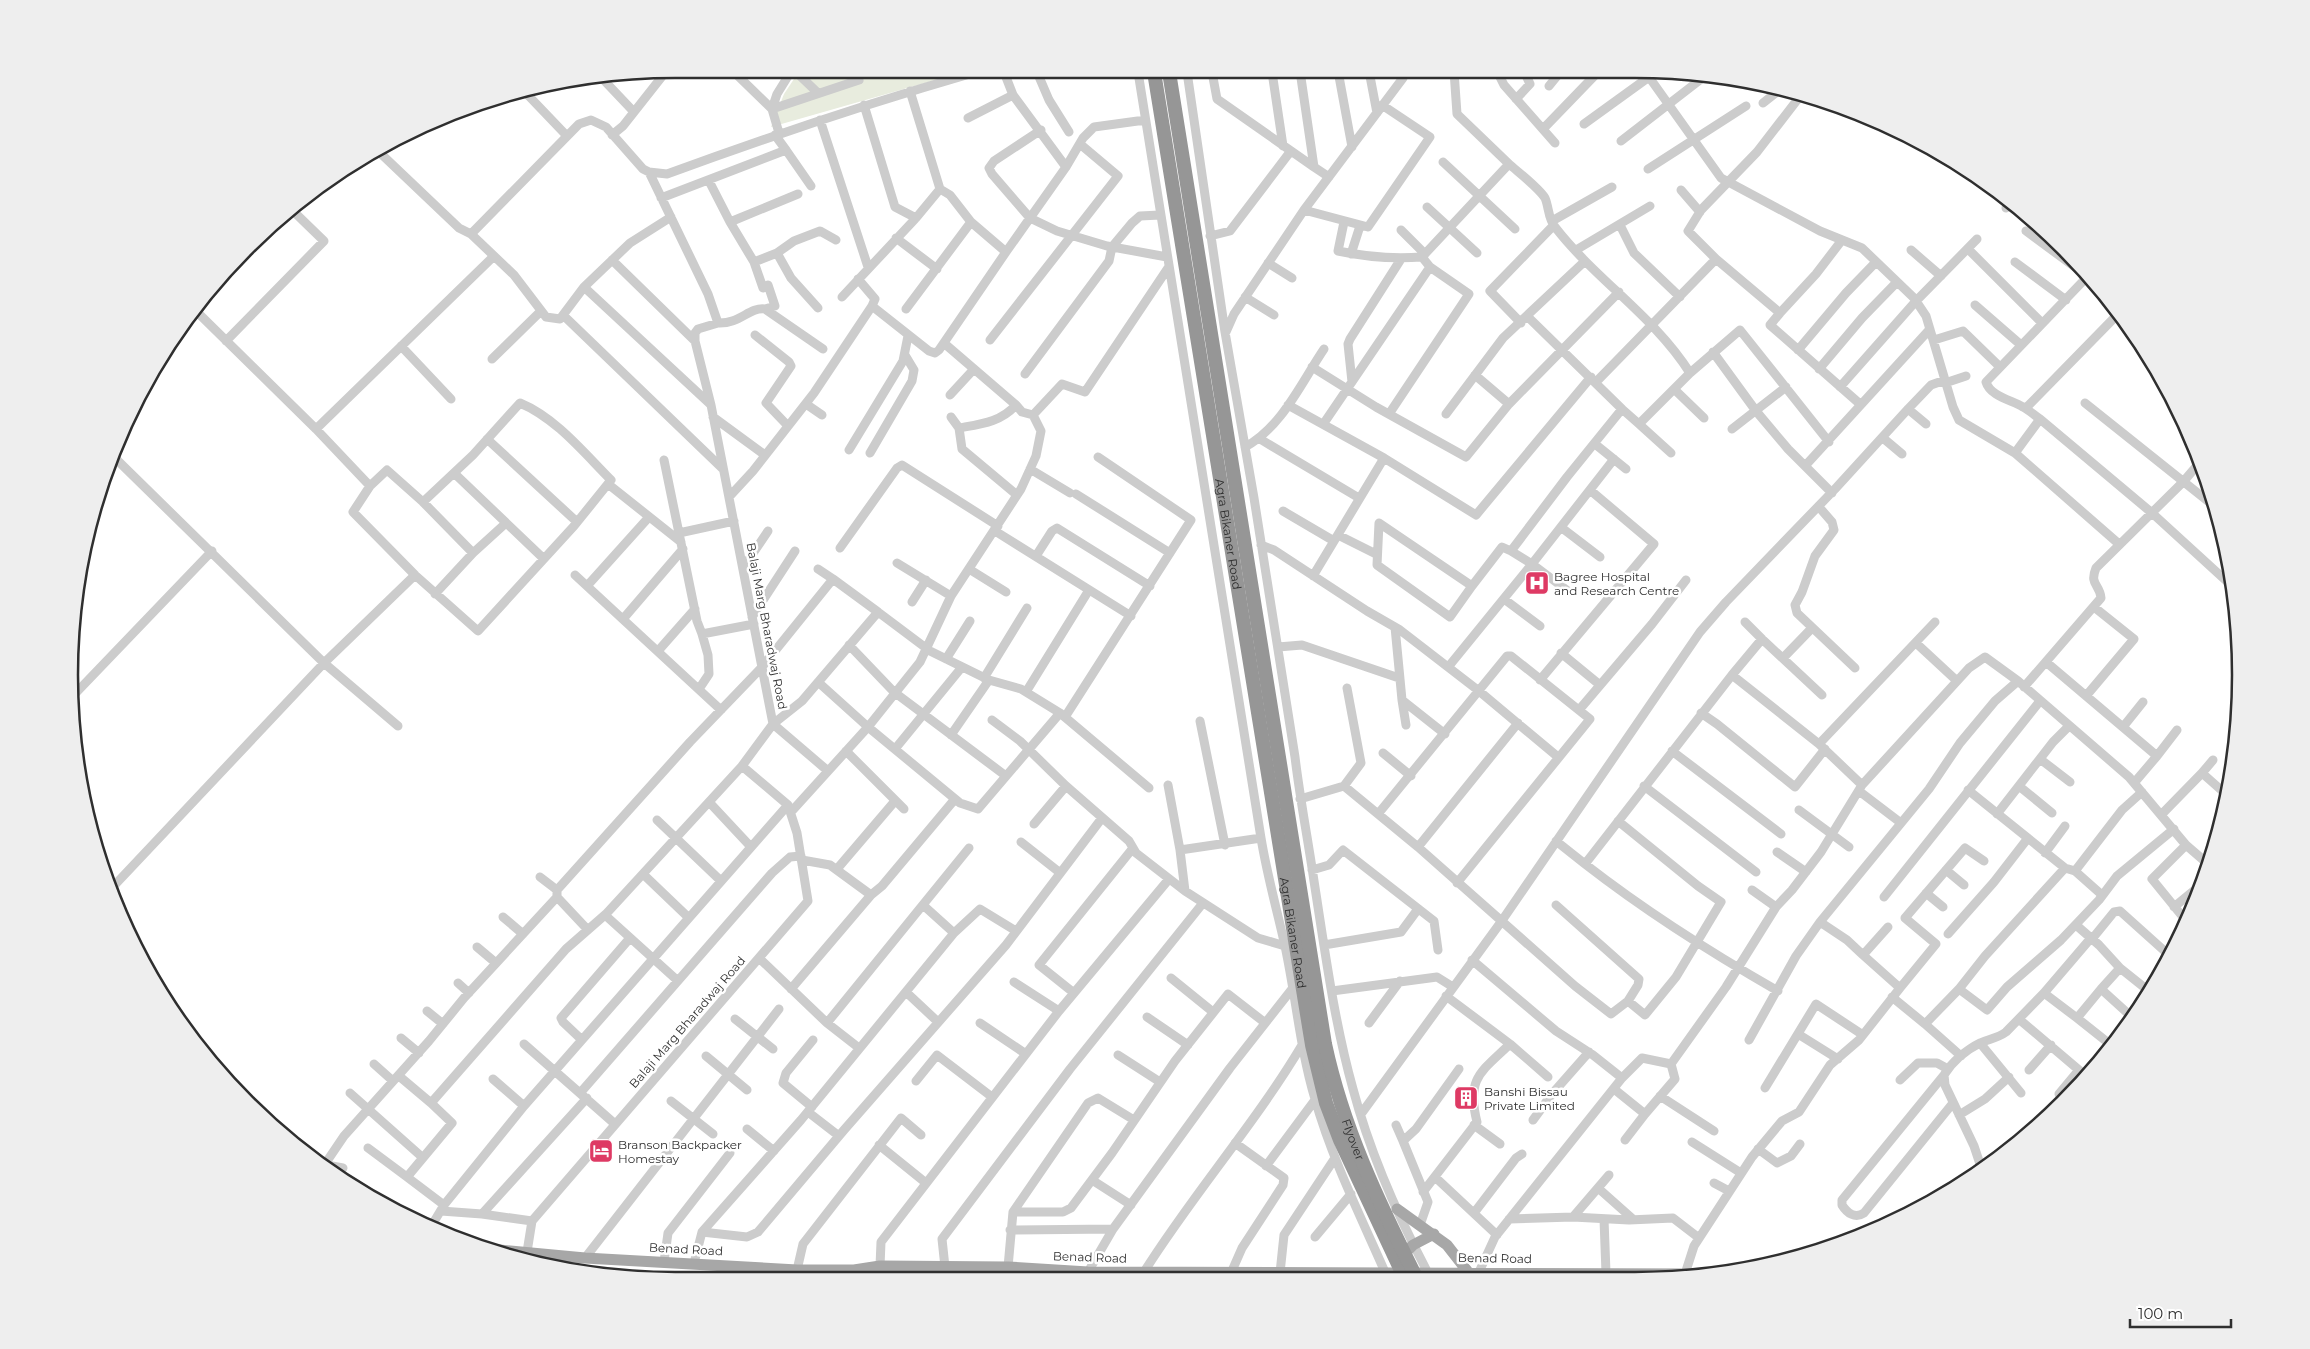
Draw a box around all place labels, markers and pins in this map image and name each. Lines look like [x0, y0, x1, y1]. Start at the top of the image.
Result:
place label: Bagree Hospital and Research Centre [1554, 569, 1679, 598]
hospital icon: Bagree Hospital and Research Centre [1524, 570, 1550, 596]
place label: Banshi Bissau Private Limited [1484, 1084, 1575, 1113]
building icon: Banshi Bissau Private Limited [1453, 1085, 1479, 1111]
place label: Branson Backpacker Homestay [618, 1137, 742, 1166]
hotel icon: Branson Backpacker Homestay [588, 1138, 614, 1164]

